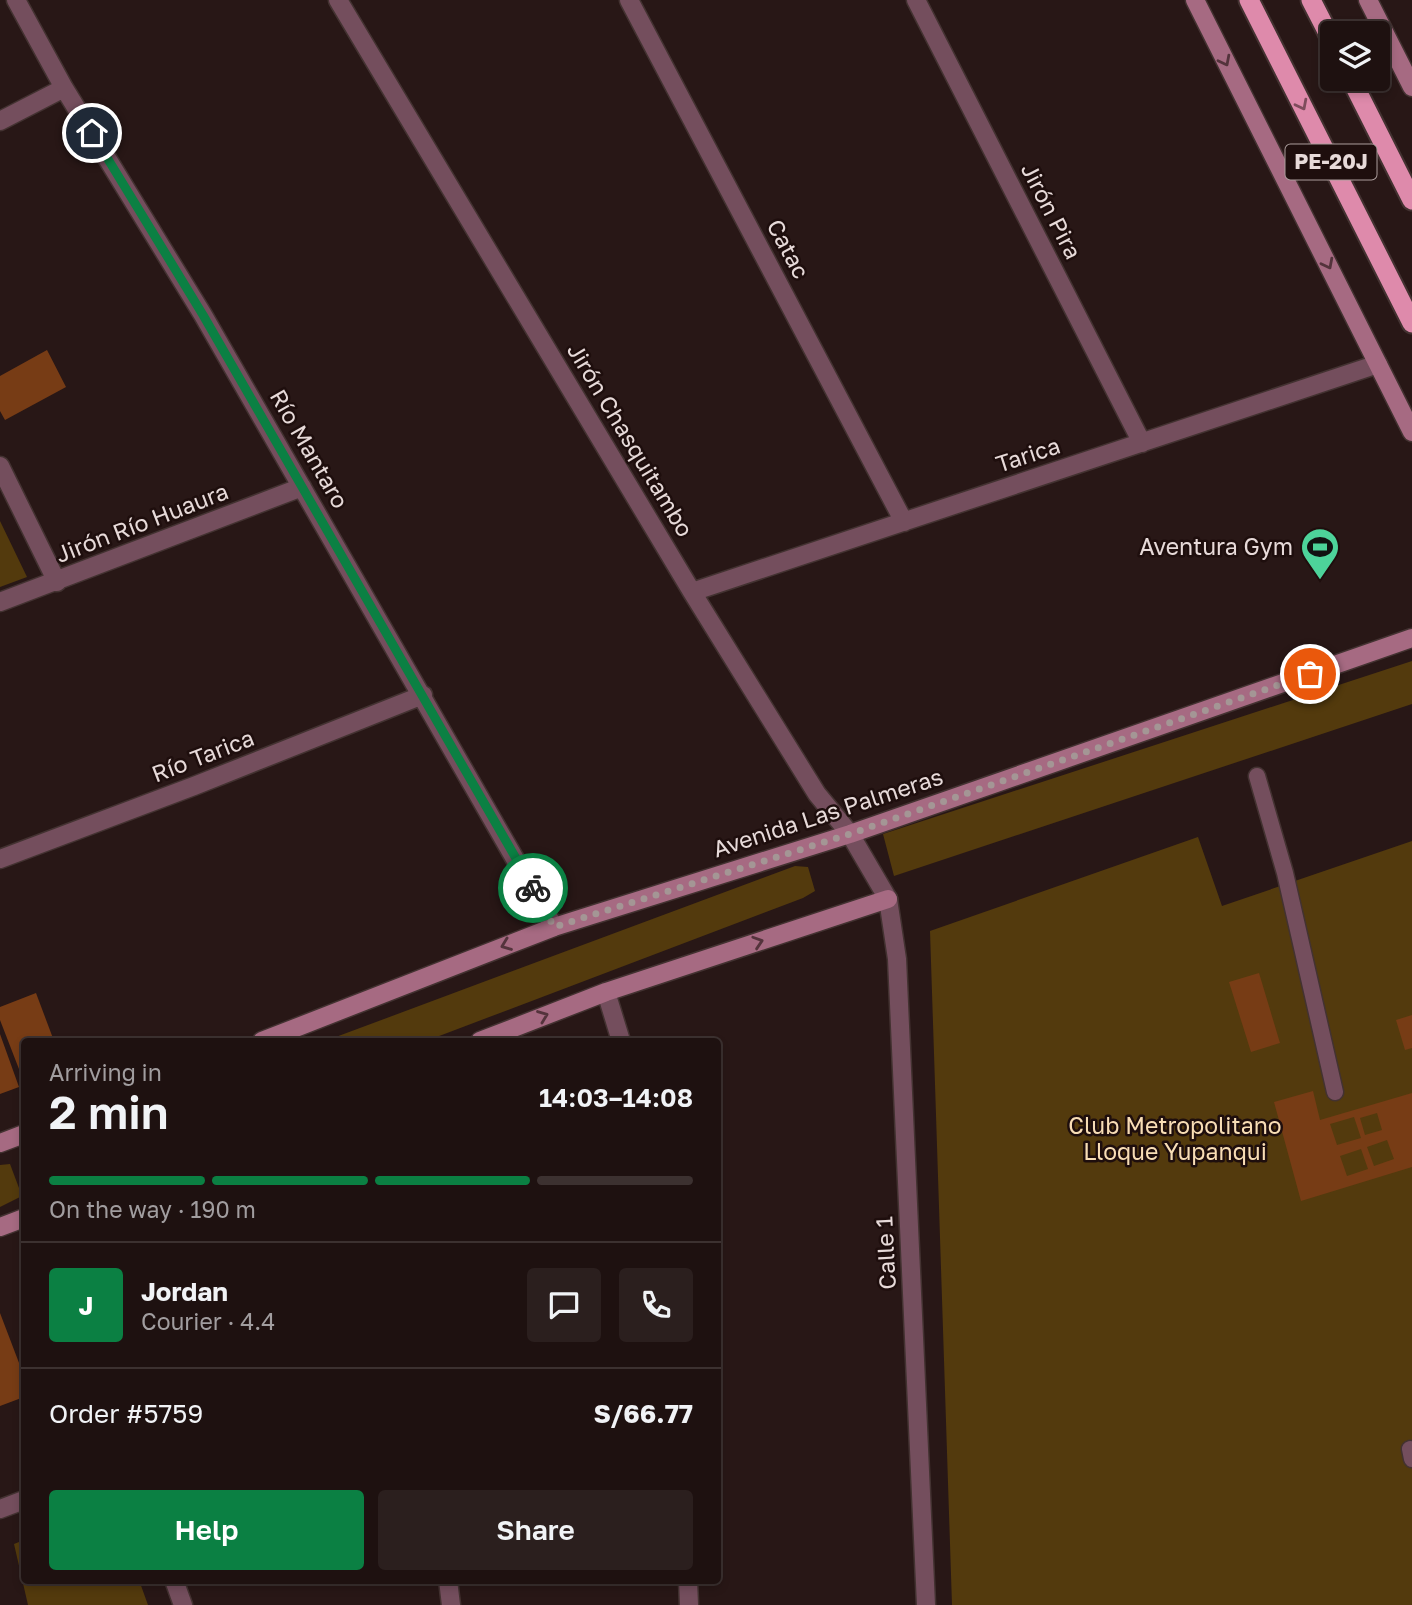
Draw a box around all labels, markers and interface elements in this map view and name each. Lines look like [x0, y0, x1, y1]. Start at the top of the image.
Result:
map controls [1320, 21, 1390, 91]
button: layers [1320, 21, 1390, 91]
one-way arrow [1217, 54, 1231, 66]
one-way arrow [1294, 98, 1308, 110]
pin [62, 103, 122, 163]
icon: home [73, 114, 111, 152]
road number: PE-20J [1286, 144, 1376, 180]
street label: Jirón Pira [1016, 158, 1088, 263]
street label: Catac [762, 214, 816, 283]
one-way arrow [1319, 257, 1333, 269]
street label: Jirón Chasquitambo [562, 338, 700, 541]
street label: Río Mantaro [265, 384, 355, 513]
street label: Tarica [992, 431, 1063, 478]
street label: Jirón Río Huaura [51, 476, 232, 568]
sports icon: Aventura Gym [1299, 526, 1341, 581]
place label: Aventura Gym [1139, 532, 1293, 560]
pin [1280, 644, 1340, 704]
icon: bag [1291, 655, 1329, 693]
street label: Río Tarica [148, 723, 258, 787]
street label: Avenida Las Palmeras [709, 762, 946, 862]
courier [498, 853, 568, 923]
icon: bike [514, 869, 552, 907]
one-way arrow [752, 936, 764, 950]
one-way arrow [501, 937, 513, 951]
one-way arrow [537, 1011, 549, 1025]
text: Arriving in [49, 1058, 162, 1086]
text: 14:03–14:08 [539, 1082, 693, 1113]
text: 2 min [49, 1084, 169, 1139]
park label: Club Metropolitano Lloque Yupanqui [1068, 1111, 1282, 1165]
text: On the way · 190 m [49, 1195, 256, 1223]
street label: Calle 1 [869, 1216, 901, 1290]
button: chat [527, 1268, 601, 1342]
button: phone [619, 1268, 693, 1342]
text: Jordan [141, 1276, 228, 1307]
text: J [79, 1290, 93, 1321]
text: Courier · 4.4 [141, 1307, 275, 1335]
text: Order #5759 [49, 1398, 203, 1429]
text: S/66.77 [593, 1398, 693, 1429]
button: Help [49, 1490, 364, 1570]
button: Share [378, 1490, 693, 1570]

